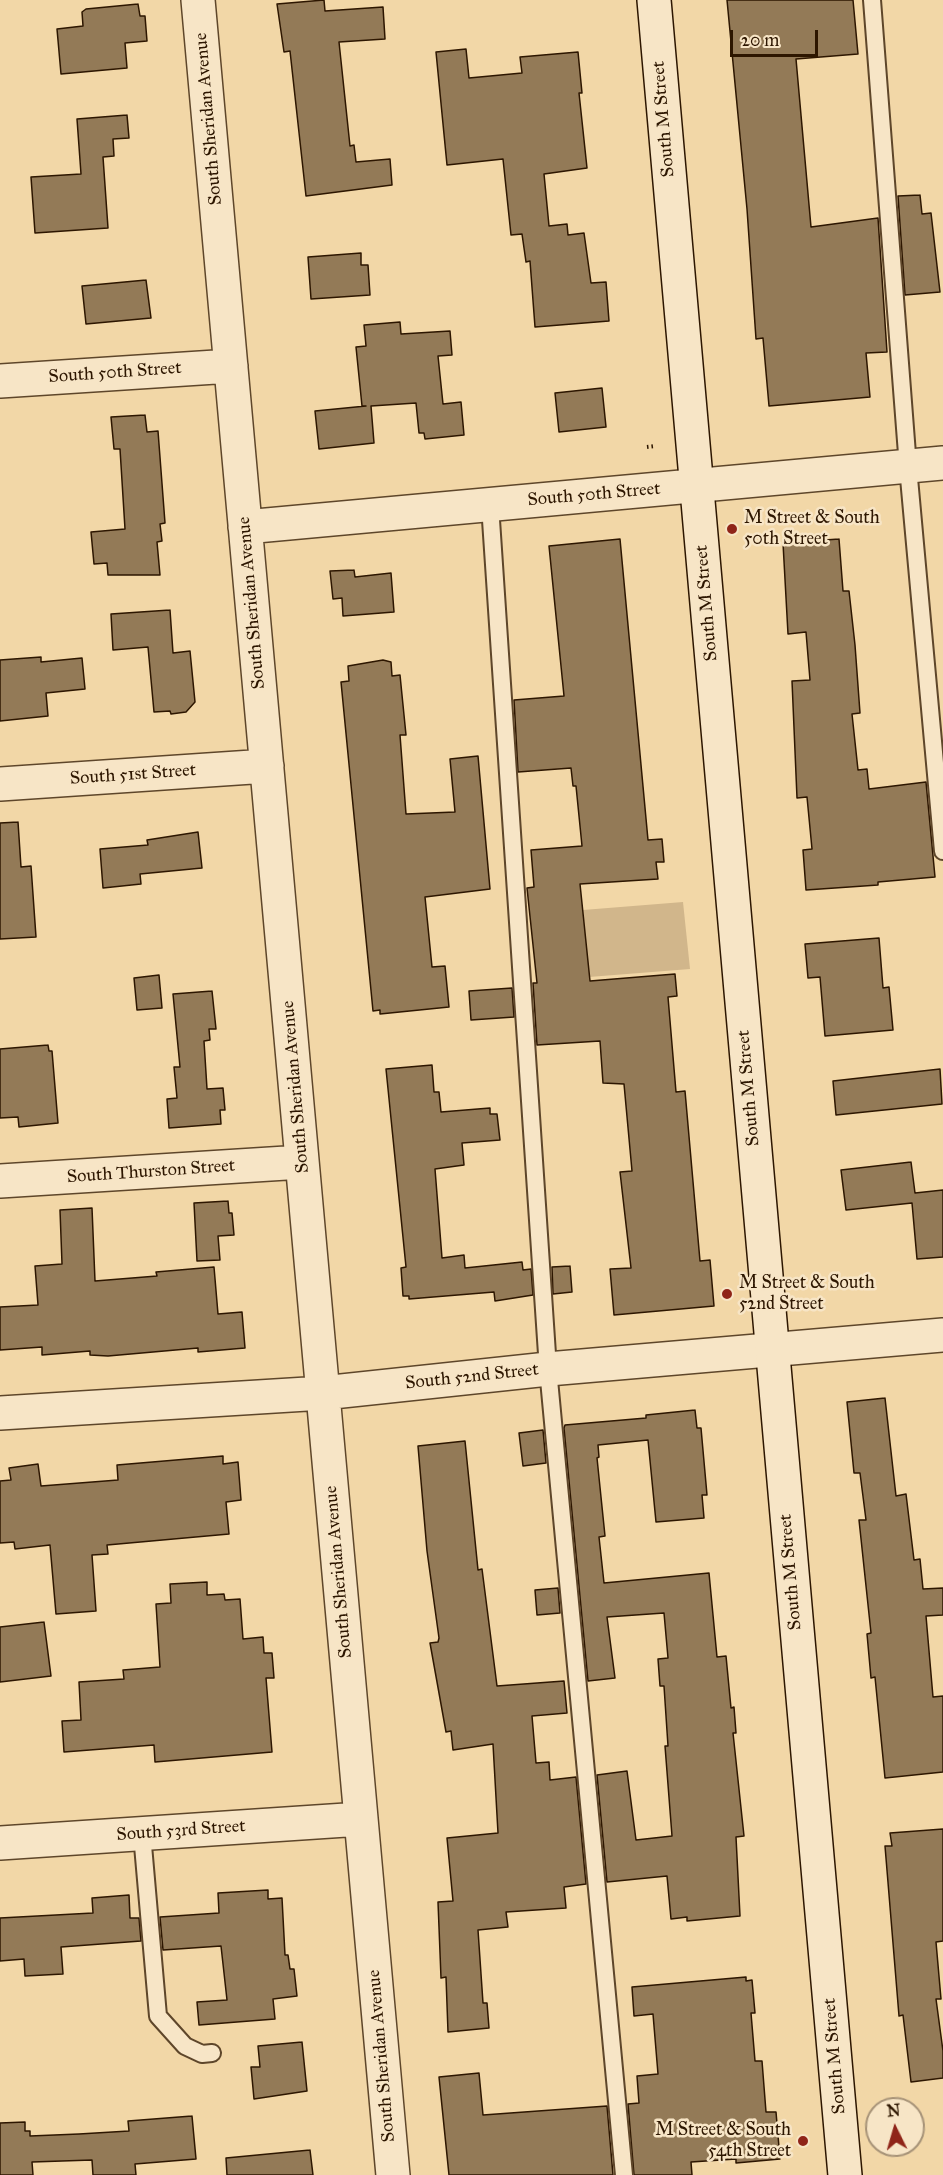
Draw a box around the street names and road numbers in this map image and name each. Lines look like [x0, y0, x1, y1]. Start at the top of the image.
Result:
street label: South Sheridan Avenue [191, 32, 227, 206]
street label: South M Street [648, 60, 680, 178]
street label: South 50th Street [48, 358, 182, 388]
street label: South 50th Street [527, 478, 661, 512]
street label: South Sheridan Avenue [234, 516, 270, 690]
street label: South M Street [691, 544, 723, 662]
street label: South 51st Street [69, 760, 197, 790]
street label: South Sheridan Avenue [278, 1000, 314, 1174]
street label: South M Street [733, 1029, 765, 1147]
street label: South Thurston Street [66, 1155, 236, 1189]
street label: South 52nd Street [404, 1359, 540, 1395]
street label: South Sheridan Avenue [321, 1485, 357, 1659]
street label: South M Street [775, 1513, 807, 1631]
street label: South 53rd Street [116, 1816, 246, 1846]
street label: South Sheridan Avenue [364, 1969, 400, 2143]
street label: South M Street [819, 1997, 851, 2115]

